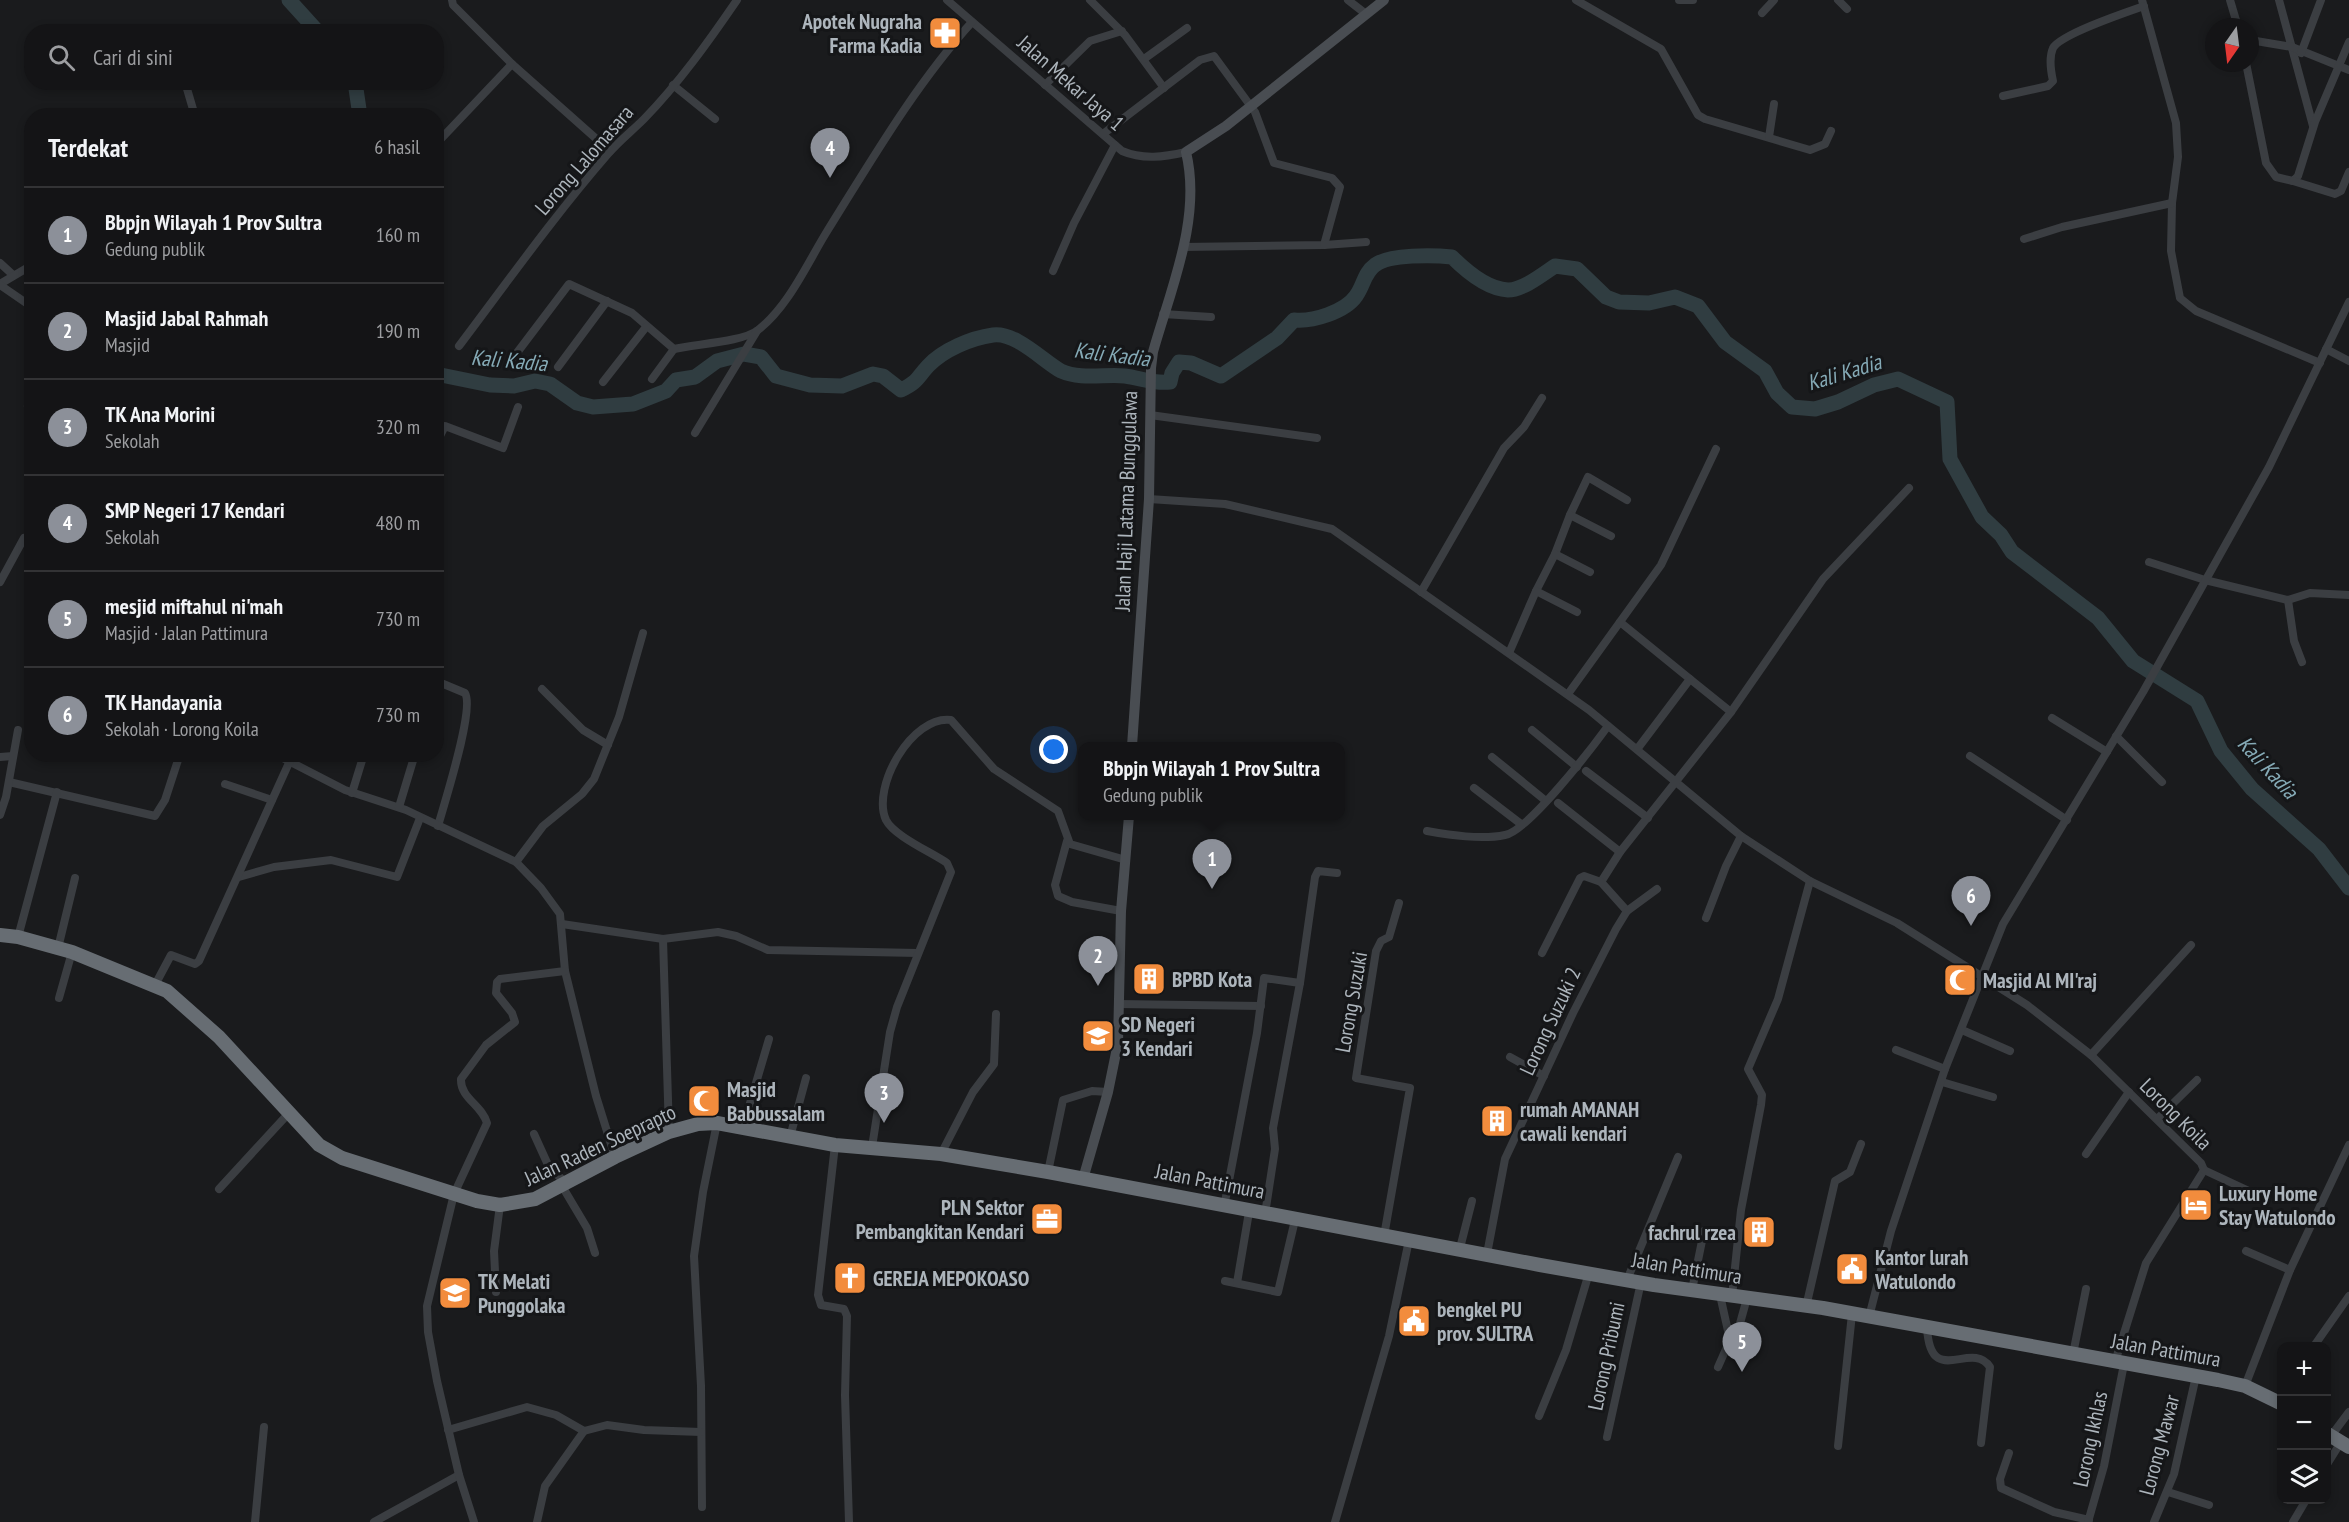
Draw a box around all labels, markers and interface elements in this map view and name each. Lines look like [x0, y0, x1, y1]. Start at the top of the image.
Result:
place label: Apotek Nugraha Farma Kadia [801, 8, 922, 59]
pharmacy icon: Apotek Nugraha Farma Kadia [927, 15, 963, 51]
north arrow [2205, 18, 2259, 72]
search box [24, 24, 444, 90]
street label: Jalan Mekar Jaya 1 [1011, 29, 1130, 137]
icon: search [45, 41, 78, 74]
text: Cari di sini [93, 43, 173, 71]
street label: Lorong Lalomasara [529, 99, 639, 221]
pin: 4 [810, 128, 850, 178]
text: Terdekat [48, 131, 128, 164]
text: 6 hasil [374, 134, 420, 160]
text: Bbpjn Wilayah 1 Prov Sultra [105, 208, 322, 236]
text: 1 [63, 222, 72, 248]
text: 160 m [376, 222, 420, 248]
text: Gedung publik [105, 236, 205, 262]
text: Masjid Jabal Rahmah [105, 304, 268, 332]
text: 2 [63, 318, 72, 344]
text: 190 m [376, 318, 420, 344]
text: Masjid [105, 332, 150, 358]
water label: Kali Kadia [1073, 335, 1153, 373]
water label: Kali Kadia [470, 343, 549, 377]
water label: Kali Kadia [1804, 347, 1886, 397]
street label: Jalan Haji Latama Bunggulawa [1109, 390, 1143, 613]
text: TK Ana Morini [105, 400, 215, 428]
text: 3 [63, 414, 72, 440]
text: 320 m [376, 414, 420, 440]
text: Sekolah [105, 428, 159, 454]
text: SMP Negeri 17 Kendari [105, 496, 285, 524]
text: 4 [63, 510, 72, 536]
text: 480 m [376, 510, 420, 536]
text: Sekolah [105, 524, 159, 550]
text: mesjid miftahul ni'mah [105, 592, 283, 620]
text: 5 [63, 606, 72, 632]
text: 730 m [376, 606, 420, 632]
text: Masjid · Jalan Pattimura [105, 620, 268, 646]
text: TK Handayania [105, 688, 222, 716]
text: 6 [63, 702, 72, 728]
text: 730 m [376, 702, 420, 728]
text: Sekolah · Lorong Koila [105, 716, 259, 742]
water label: Kali Kadia [2232, 730, 2305, 805]
your location [1039, 735, 1068, 764]
popup [1078, 742, 1345, 820]
text: Bbpjn Wilayah 1 Prov Sultra [1103, 754, 1320, 782]
text: Gedung publik [1103, 782, 1203, 808]
pin: 1 [1192, 840, 1232, 889]
pin: 6 [1952, 876, 1990, 926]
pin: 2 [1078, 936, 1118, 986]
street label: Lorong Suzuki [1329, 949, 1373, 1055]
building icon: BPBD Kota [1131, 961, 1167, 997]
mosque icon: Masjid Al MI'raj [1942, 962, 1978, 998]
street label: Lorong Suzuki 2 [1513, 963, 1587, 1079]
place label: BPBD Kota [1172, 966, 1252, 993]
place label: Masjid Al MI'raj [1983, 967, 2097, 994]
place label: SD Negeri 3 Kendari [1121, 1011, 1195, 1062]
school or university icon: SD Negeri 3 Kendari [1080, 1018, 1116, 1054]
street label: Lorong Koila [2134, 1072, 2218, 1156]
pin: 3 [864, 1074, 904, 1123]
place label: Masjid Babbussalam [727, 1076, 825, 1127]
mosque icon: Masjid Babbussalam [686, 1083, 722, 1119]
place label: rumah AMANAH cawali kendari [1520, 1096, 1639, 1147]
street label: Jalan Raden Soeprapto [519, 1098, 680, 1192]
building icon: rumah AMANAH cawali kendari [1479, 1103, 1515, 1139]
street label: Jalan Pattimura [1152, 1157, 1267, 1205]
place label: Luxury Home Stay Watulondo [2219, 1180, 2336, 1231]
hotel icon: Luxury Home Stay Watulondo [2178, 1187, 2214, 1223]
place label: PLN Sektor Pembangkitan Kendari [856, 1194, 1025, 1245]
office icon: PLN Sektor Pembangkitan Kendari [1029, 1201, 1065, 1237]
building icon: fachrul rzea [1741, 1214, 1777, 1250]
place label: fachrul rzea [1648, 1219, 1736, 1246]
place label: Kantor lurah Watulondo [1874, 1244, 1968, 1295]
street label: Jalan Pattimura [1629, 1246, 1744, 1290]
public building icon: Kantor lurah Watulondo [1834, 1251, 1870, 1287]
church icon: GEREJA MEPOKOASO [832, 1260, 868, 1296]
place label: GEREJA MEPOKOASO [873, 1265, 1029, 1292]
place label: TK Melati Punggolaka [478, 1268, 566, 1319]
school or university icon: TK Melati Punggolaka [437, 1275, 473, 1311]
place label: bengkel PU prov. SULTRA [1437, 1296, 1534, 1347]
street label: Lorong Pribumi [1581, 1299, 1631, 1413]
public building icon: bengkel PU prov. SULTRA [1396, 1303, 1432, 1339]
pin: 5 [1722, 1322, 1762, 1372]
street label: Jalan Pattimura [2108, 1327, 2223, 1373]
map controls [2277, 1342, 2331, 1504]
button: + [2277, 1342, 2331, 1396]
street label: Lorong Ikhlas [2067, 1389, 2113, 1489]
street label: Lorong Mawar [2133, 1392, 2185, 1498]
button: − [2277, 1396, 2331, 1450]
button: layers [2277, 1450, 2331, 1504]

